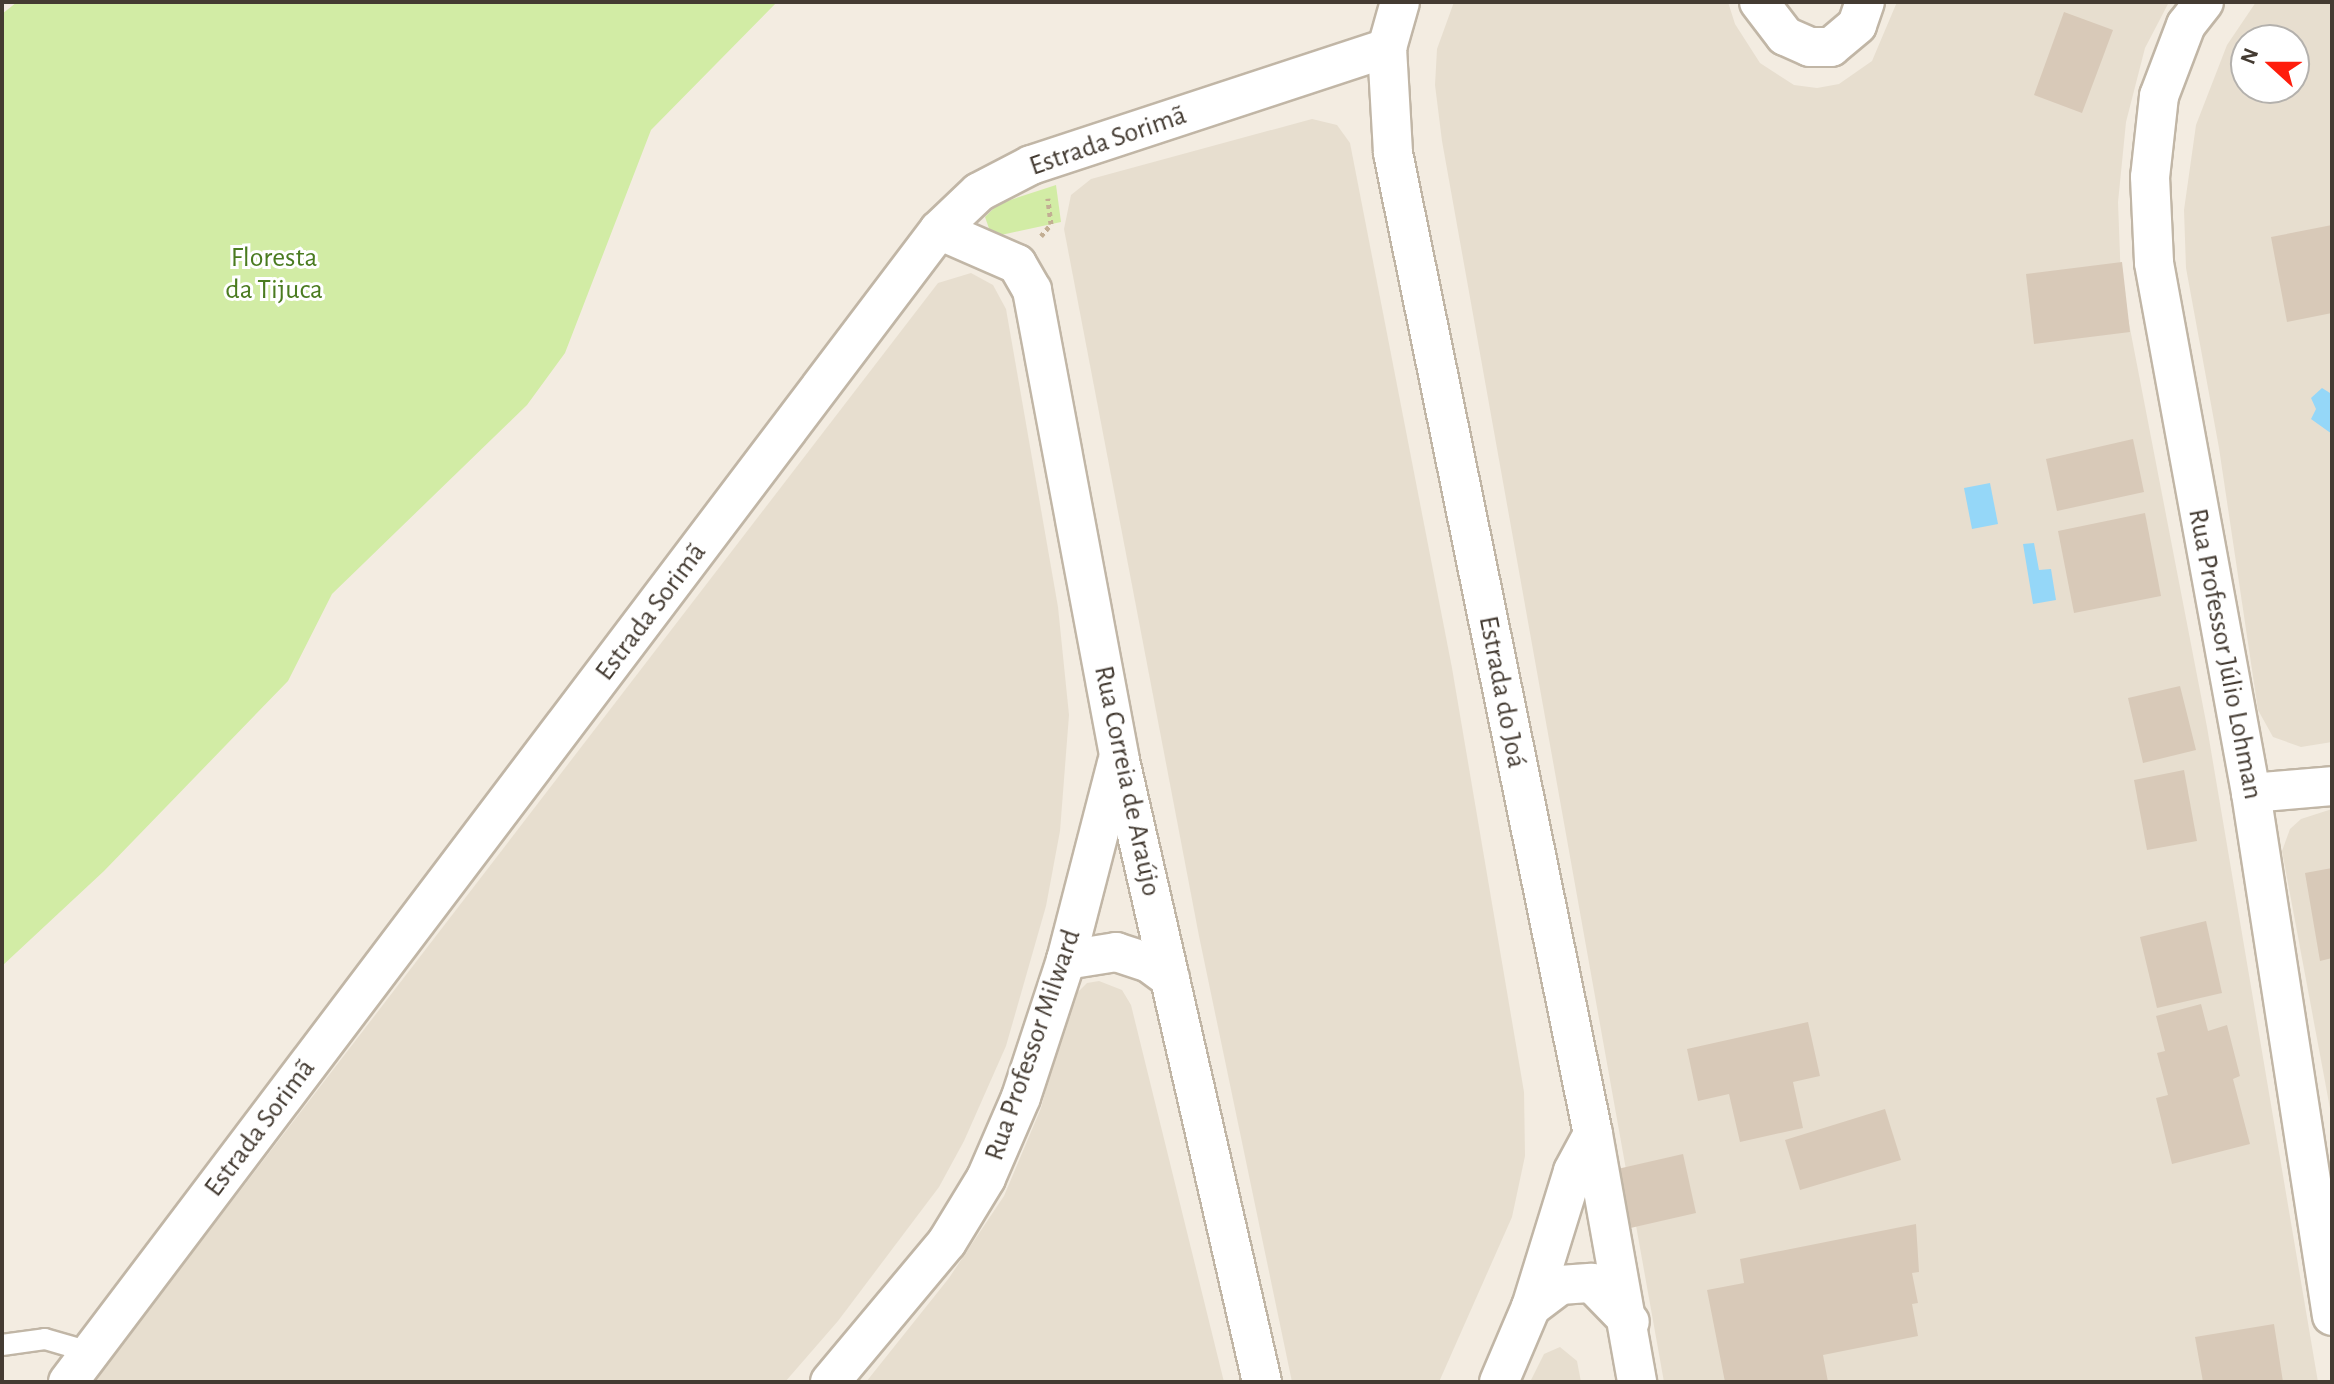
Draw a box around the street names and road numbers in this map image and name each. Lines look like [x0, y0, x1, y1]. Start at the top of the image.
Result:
street label: Estrada Sorimã [1025, 98, 1191, 184]
street label: Rua Professor Júlio Lohman [2180, 506, 2270, 802]
street label: Estrada Sorimã [588, 536, 714, 688]
street label: Estrada do Joá [1471, 613, 1533, 771]
street label: Rua Correia de Araújo [1086, 663, 1168, 899]
street label: Rua Professor Milward [978, 925, 1088, 1165]
street label: Estrada Sorimã [197, 1052, 323, 1204]

